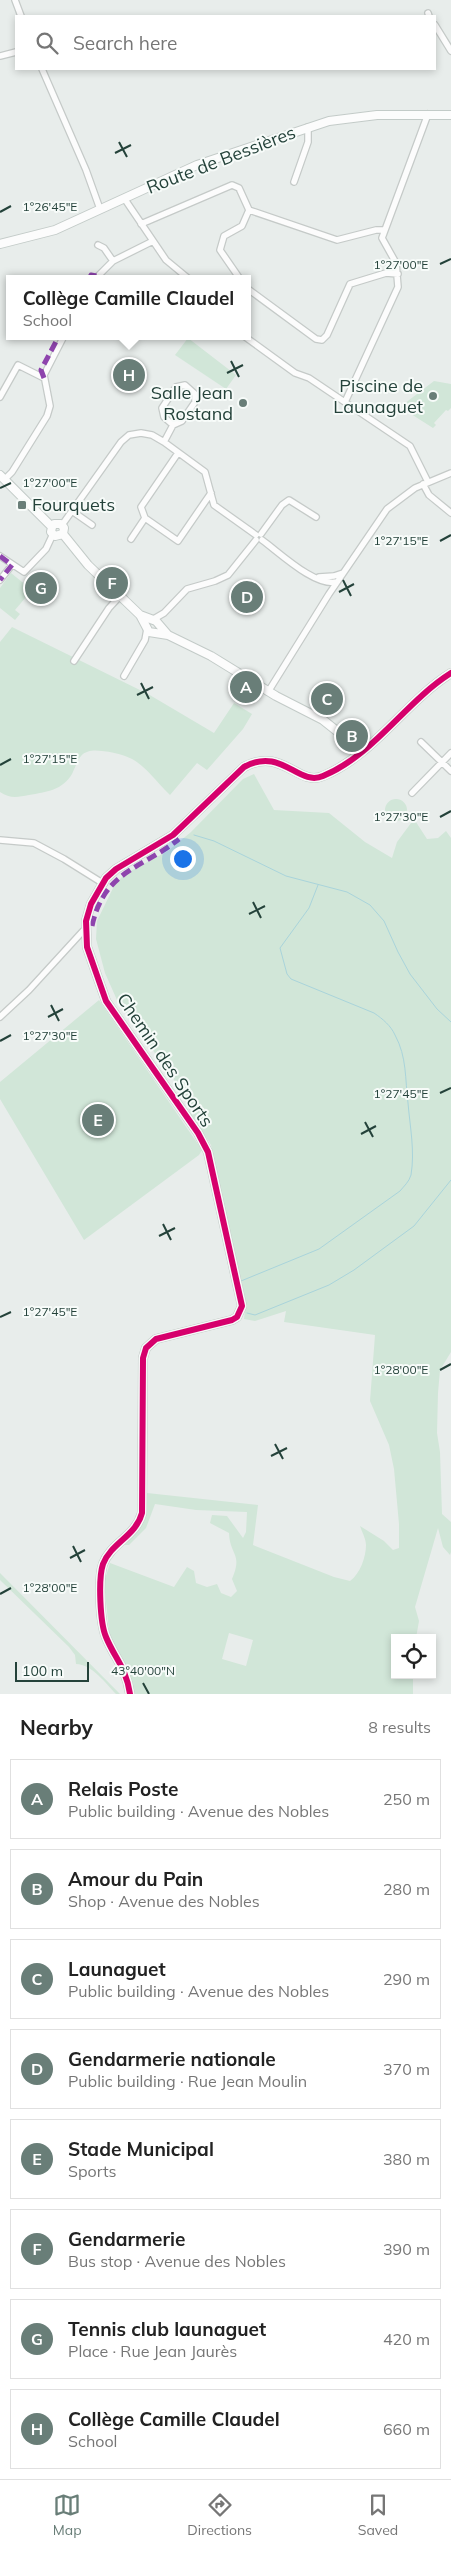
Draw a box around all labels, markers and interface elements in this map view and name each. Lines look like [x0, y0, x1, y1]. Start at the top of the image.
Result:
search box [15, 15, 436, 70]
icon: search [33, 29, 61, 57]
text: Search here [73, 31, 177, 55]
street label: Route de Bessières [143, 120, 299, 199]
text: 1°26'45"E [23, 199, 77, 214]
text: 1°27'00"E [374, 257, 428, 272]
popup [6, 275, 251, 340]
text: Collège Camille Claudel [23, 286, 234, 310]
text: School [23, 310, 72, 330]
pin: H [113, 356, 145, 394]
place label: Piscine de Launaguet [333, 374, 423, 418]
place label: Salle Jean Rostand [151, 381, 233, 425]
marker: Piscine de Launaguet [427, 390, 439, 402]
marker: Salle Jean Rostand [237, 397, 249, 409]
text: 1°27'00"E [23, 475, 77, 490]
place label: Fourquets [32, 493, 115, 516]
marker: Fourquets [16, 499, 28, 511]
text: 1°27'15"E [374, 533, 428, 548]
pin: F [96, 564, 128, 602]
pin: G [25, 569, 57, 607]
pin: D [231, 578, 263, 616]
pin: A [230, 668, 262, 706]
pin: C [311, 680, 343, 718]
pin: B [336, 717, 368, 755]
text: 1°27'15"E [23, 751, 77, 766]
text: 1°27'30"E [374, 809, 428, 824]
your location [170, 846, 196, 872]
street label: Chemin des Sports [112, 988, 219, 1131]
text: 1°27'30"E [23, 1028, 77, 1043]
text: 1°27'45"E [374, 1086, 428, 1101]
pin: E [82, 1101, 114, 1139]
text: 1°27'45"E [23, 1304, 77, 1319]
text: 1°28'00"E [374, 1362, 428, 1377]
text: 1°28'00"E [23, 1580, 77, 1595]
map controls [391, 1634, 436, 1679]
button: locate [391, 1634, 436, 1679]
scale bar [15, 1659, 89, 1682]
text: 100 m [22, 1662, 63, 1680]
text: 43°40'00"N [111, 1663, 175, 1678]
text: Nearby [20, 1714, 93, 1740]
text: 8 results [368, 1717, 431, 1737]
text: Relais Poste [68, 1777, 178, 1801]
text: A [31, 1789, 43, 1809]
text: 250 m [383, 1789, 430, 1809]
text: Public building · Avenue des Nobles [68, 1801, 329, 1821]
text: Amour du Pain [68, 1867, 203, 1891]
text: B [31, 1879, 43, 1899]
text: 280 m [383, 1879, 430, 1899]
text: Shop · Avenue des Nobles [68, 1891, 260, 1911]
text: Launaguet [68, 1957, 166, 1981]
text: C [32, 1969, 42, 1989]
text: 290 m [383, 1969, 430, 1989]
text: Public building · Avenue des Nobles [68, 1981, 329, 2001]
text: Gendarmerie nationale [68, 2047, 276, 2071]
text: D [31, 2059, 43, 2079]
text: 370 m [383, 2059, 430, 2079]
text: Public building · Rue Jean Moulin [68, 2071, 307, 2091]
text: Stade Municipal [68, 2137, 214, 2161]
text: E [32, 2149, 42, 2169]
text: 380 m [383, 2149, 430, 2169]
text: Sports [68, 2161, 116, 2181]
text: Gendarmerie [68, 2227, 185, 2251]
text: F [32, 2239, 42, 2259]
text: 390 m [383, 2239, 430, 2259]
text: Bus stop · Avenue des Nobles [68, 2251, 286, 2271]
text: Tennis club launaguet [68, 2317, 266, 2341]
text: G [31, 2329, 43, 2349]
text: 420 m [383, 2329, 430, 2349]
text: Place · Rue Jean Jaurès [68, 2341, 237, 2361]
text: Collège Camille Claudel [68, 2407, 280, 2431]
text: H [31, 2419, 43, 2439]
text: 660 m [383, 2419, 430, 2439]
text: School [68, 2431, 117, 2451]
tab: Map [53, 2491, 82, 2539]
tab: Directions [187, 2491, 252, 2539]
tab: Saved [358, 2491, 398, 2539]

